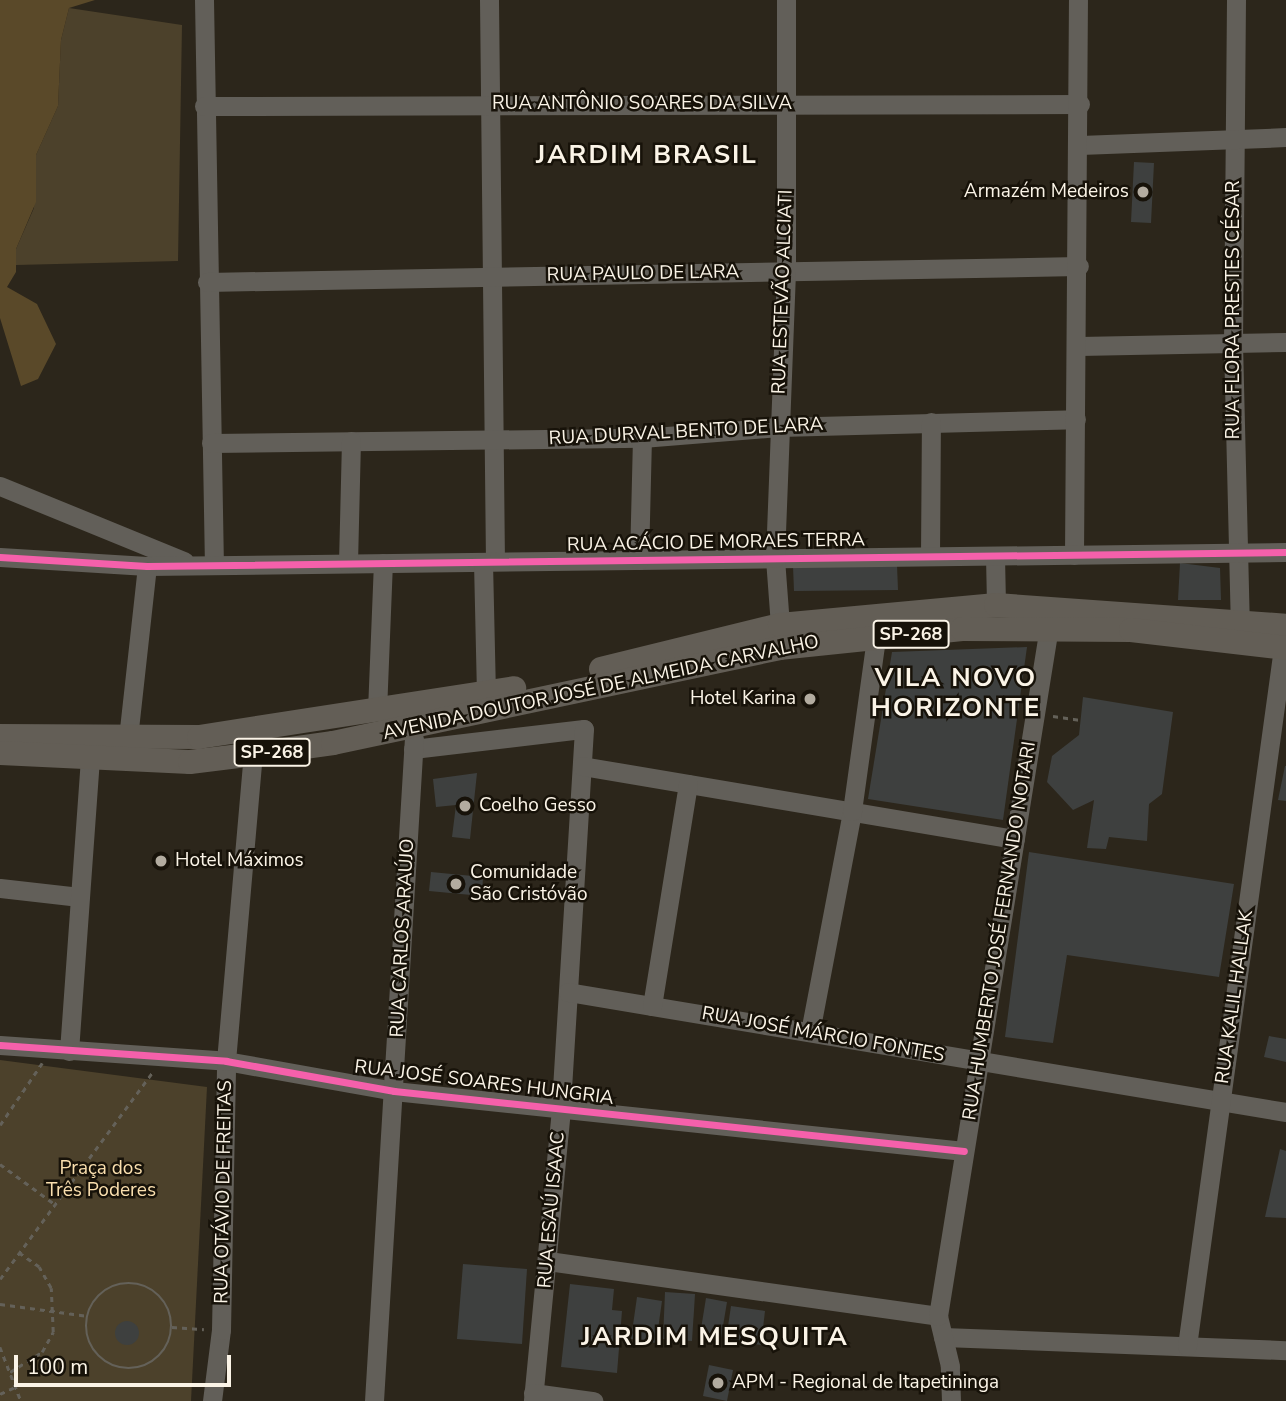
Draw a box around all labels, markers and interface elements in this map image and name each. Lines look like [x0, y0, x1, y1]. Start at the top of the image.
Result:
street label: RUA ANTÔNIO SOARES DA SILVA [492, 93, 792, 115]
district label: JARDIM BRASIL [538, 139, 756, 171]
place label: Armazém Medeiros [964, 181, 1129, 203]
street label: RUA FLORA PRESTES CÉSAR [1223, 181, 1245, 439]
marker: Armazém Medeiros [1135, 184, 1151, 200]
street label: RUA ESTEVÃO ALCIATI [768, 189, 798, 395]
street label: RUA PAULO DE LARA [546, 261, 740, 287]
street label: RUA DURVAL BENTO DE LARA [548, 413, 824, 451]
street label: RUA ACÁCIO DE MORAES TERRA [567, 529, 865, 557]
road number: SP-268 [872, 620, 950, 648]
street label: AVENIDA DOUTOR JOSÉ DE ALMEIDA CARVALHO [381, 631, 821, 745]
district label: VILA NOVO HORIZONTE [872, 662, 1040, 724]
place label: Hotel Karina [690, 688, 796, 710]
marker: Hotel Karina [802, 691, 818, 707]
road number: SP-268 [233, 738, 310, 766]
street label: RUA HUMBERTO JOSÉ FERNANDO NOTARI [959, 740, 1041, 1122]
place label: Coelho Gesso [479, 795, 596, 817]
marker: Coelho Gesso [457, 798, 473, 814]
street label: RUA CARLOS ARAÚJO [386, 838, 420, 1038]
place label: Hotel Máximos [175, 850, 304, 872]
marker: Hotel Máximos [153, 853, 169, 869]
place label: Comunidade São Cristóvão [470, 862, 587, 906]
marker: Comunidade São Cristóvão [448, 876, 464, 892]
street label: RUA KALIL HALLAK [1212, 909, 1258, 1085]
street label: RUA JOSÉ MÁRCIO FONTES [700, 1002, 946, 1068]
street label: RUA JOSÉ SOARES HUNGRIA [353, 1056, 615, 1110]
street label: RUA OTÁVIO DE FREITAS [211, 1080, 237, 1304]
street label: RUA ESAÚ ISAAC [534, 1131, 570, 1289]
park label: Praça dos Três Poderes [46, 1158, 156, 1202]
district label: JARDIM MESQUITA [583, 1321, 847, 1353]
scale bar [18, 1342, 234, 1386]
text: 100 m [27, 1353, 88, 1381]
place label: APM - Regional de Itapetininga [732, 1372, 999, 1394]
marker: APM - Regional de Itapetininga [710, 1375, 726, 1391]

